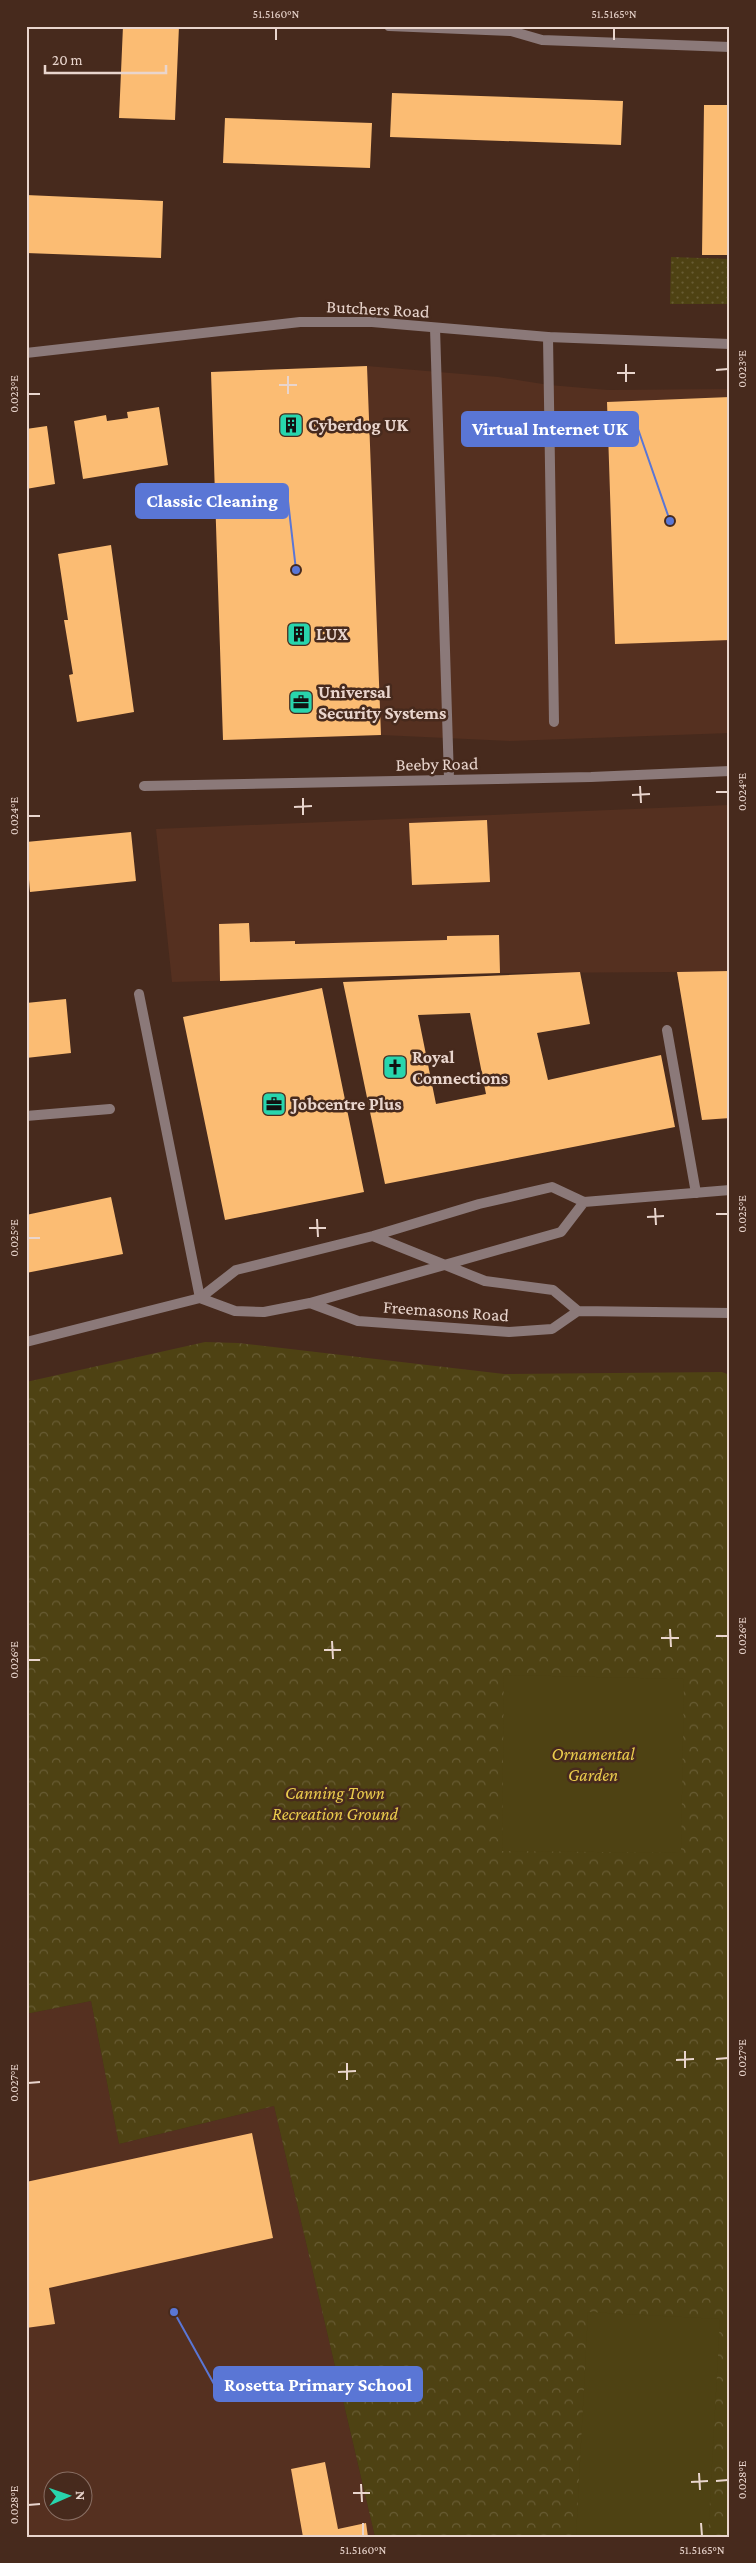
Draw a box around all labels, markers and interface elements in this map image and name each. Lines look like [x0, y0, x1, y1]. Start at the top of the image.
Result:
text: 51.5160°N [253, 7, 300, 21]
text: 51.5165°N [591, 7, 637, 21]
scale bar [45, 42, 166, 74]
text: 20 m [52, 52, 83, 68]
street label: Butchers Road [326, 296, 431, 322]
text: 0.023°E [735, 350, 749, 388]
text: 0.023°E [7, 375, 21, 413]
building icon: Cyberdog UK [278, 412, 304, 438]
callout: Virtual Internet UK [462, 412, 638, 446]
place label: Cyberdog UK [308, 415, 409, 435]
text: Virtual Internet UK [471, 418, 629, 439]
callout: Classic Cleaning [136, 484, 288, 518]
text: Classic Cleaning [146, 490, 278, 511]
building icon: LUX [286, 621, 312, 647]
place label: LUX [316, 624, 348, 644]
place label: Universal Security Systems [318, 682, 446, 723]
office icon: Universal Security Systems [288, 689, 314, 715]
street label: Beeby Road [395, 753, 479, 775]
text: 0.024°E [735, 772, 749, 811]
text: 0.024°E [7, 796, 21, 835]
place label: Royal Connections [412, 1047, 508, 1088]
church icon: Royal Connections [382, 1054, 408, 1080]
office icon: Jobcentre Plus [261, 1091, 287, 1117]
place label: Jobcentre Plus [290, 1094, 402, 1114]
text: 0.025°E [735, 1195, 749, 1233]
text: 0.025°E [7, 1219, 21, 1257]
street label: Freemasons Road [382, 1297, 510, 1325]
text: 0.026°E [735, 1617, 749, 1655]
text: 0.026°E [7, 1641, 21, 1679]
park label: Ornamental Garden [551, 1744, 635, 1785]
park label: Canning Town Recreation Ground [272, 1783, 399, 1824]
text: 0.027°E [735, 2039, 749, 2077]
text: 0.027°E [7, 2064, 21, 2102]
callout: Rosetta Primary School [214, 2367, 422, 2401]
text: Rosetta Primary School [224, 2374, 412, 2395]
text: 0.028°E [735, 2460, 749, 2499]
north arrow [42, 2470, 92, 2520]
text: 0.028°E [7, 2485, 21, 2524]
text: N [73, 2490, 89, 2501]
text: 51.5160°N [340, 2543, 387, 2557]
text: 51.5165°N [679, 2543, 725, 2557]

